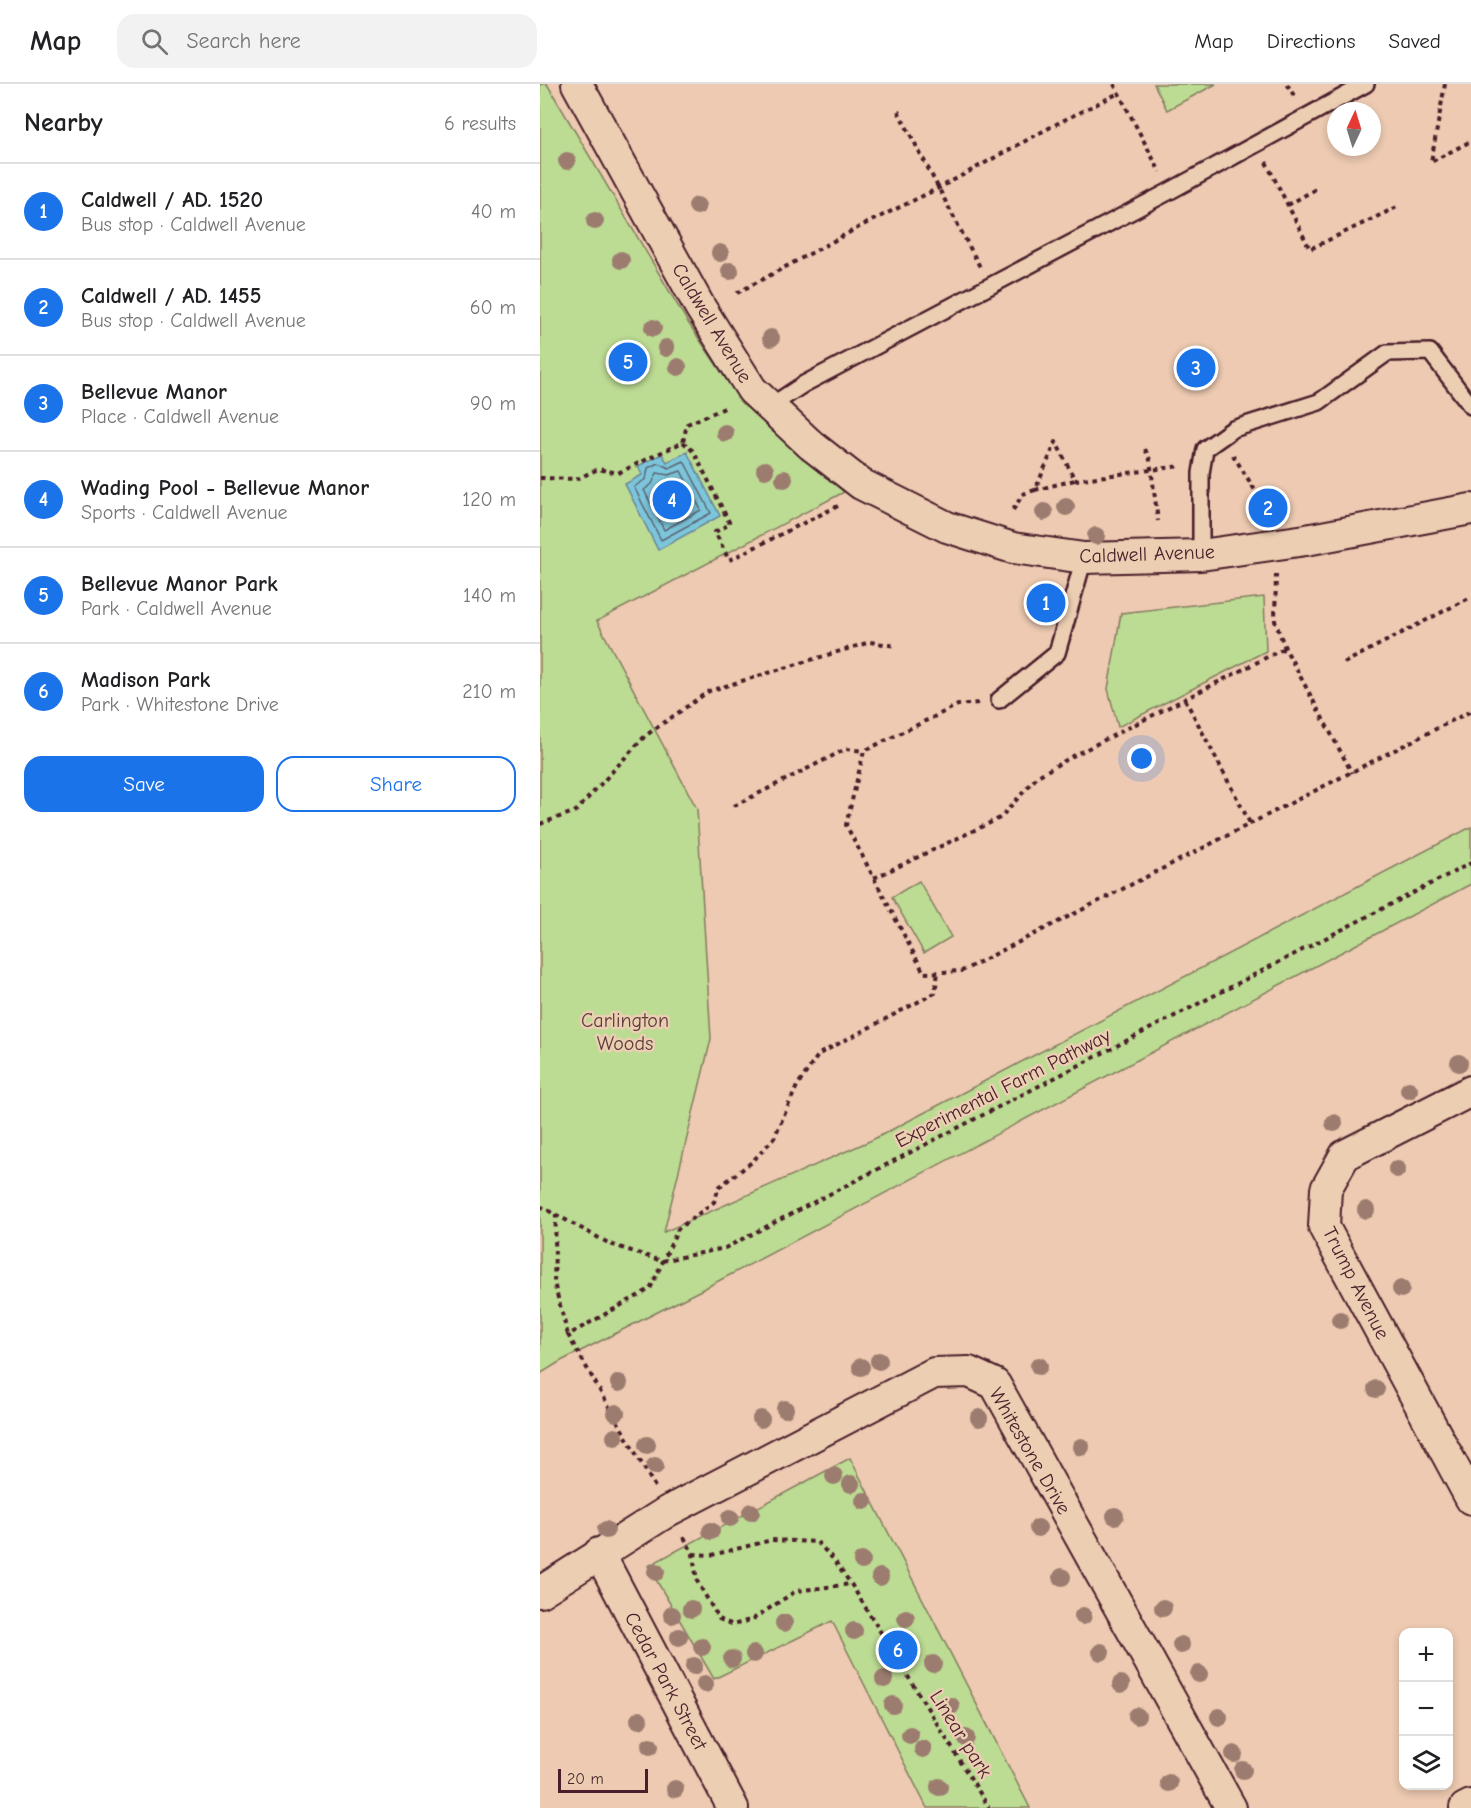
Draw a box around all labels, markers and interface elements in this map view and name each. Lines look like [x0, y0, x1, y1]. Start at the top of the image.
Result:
search box [117, 14, 537, 68]
text: Map [30, 25, 81, 57]
icon: search [138, 25, 171, 58]
text: Search here [186, 28, 301, 54]
text: Map [1194, 29, 1234, 53]
text: Directions [1267, 29, 1356, 53]
text: Saved [1389, 29, 1441, 53]
north arrow [1327, 102, 1381, 156]
text: Nearby [24, 108, 103, 138]
text: 6 results [444, 112, 516, 135]
text: Caldwell / AD. 1520 [81, 187, 263, 213]
text: 1 [40, 200, 47, 223]
text: 40 m [471, 200, 516, 223]
text: Bus stop · Caldwell Avenue [81, 213, 306, 236]
street label: Caldwell Avenue [667, 259, 757, 387]
text: Caldwell / AD. 1455 [81, 283, 261, 309]
text: 2 [39, 296, 48, 319]
text: 60 m [470, 296, 516, 319]
text: Bus stop · Caldwell Avenue [81, 309, 306, 332]
pin: 5 [608, 340, 647, 384]
pin: 3 [1176, 346, 1216, 390]
text: Bellevue Manor [81, 379, 227, 405]
text: 3 [39, 392, 48, 415]
text: 90 m [470, 392, 516, 415]
text: Place · Caldwell Avenue [81, 405, 279, 428]
text: Wading Pool - Bellevue Manor [81, 475, 369, 501]
pin: 4 [652, 478, 692, 522]
pin: 2 [1248, 486, 1288, 530]
text: 4 [39, 488, 48, 511]
text: 120 m [462, 488, 516, 511]
text: Sports · Caldwell Avenue [81, 501, 288, 524]
street label: Caldwell Avenue [1079, 540, 1215, 568]
text: Bellevue Manor Park [81, 571, 278, 597]
pin: 1 [1026, 580, 1066, 626]
text: 5 [38, 584, 49, 607]
text: 140 m [463, 584, 516, 607]
text: Park · Caldwell Avenue [81, 597, 272, 620]
text: Madison Park [81, 667, 210, 693]
text: 6 [38, 680, 49, 703]
text: 210 m [462, 680, 516, 703]
text: Park · Whitestone Drive [81, 693, 279, 716]
your location [1127, 744, 1156, 773]
button: Save [24, 756, 264, 812]
button: Share [276, 756, 516, 812]
park label: Carlington Woods [581, 1009, 669, 1055]
street label: Experimental Farm Pathway [891, 1024, 1115, 1152]
street label: Trump Avenue [1318, 1223, 1394, 1343]
street label: Whitestone Drive [984, 1383, 1076, 1519]
street label: Cedar Park Street [620, 1608, 713, 1755]
pin: 6 [878, 1628, 918, 1672]
map controls [1399, 1628, 1453, 1790]
button: + [1399, 1628, 1453, 1682]
button: − [1399, 1682, 1453, 1736]
street label: Linear park [925, 1686, 997, 1782]
button: layers [1399, 1736, 1453, 1790]
scale bar [558, 1766, 648, 1794]
text: 20 m [567, 1770, 604, 1788]

